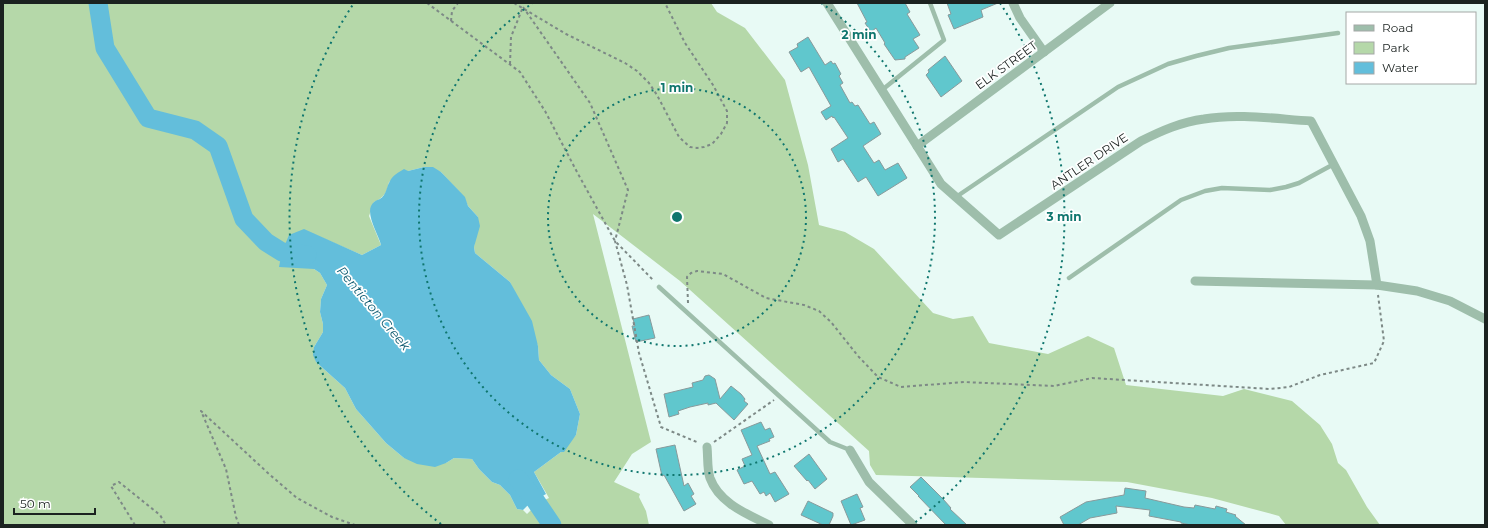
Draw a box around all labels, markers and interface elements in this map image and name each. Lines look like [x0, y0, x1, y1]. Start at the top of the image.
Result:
legend [1346, 12, 1476, 84]
text: Road [1382, 20, 1413, 35]
text: 2 min [842, 27, 876, 42]
street label: ELK STREET [972, 38, 1040, 92]
text: Park [1382, 40, 1410, 55]
text: Water [1382, 60, 1419, 75]
text: 1 min [661, 80, 693, 95]
street label: ANTLER DRIVE [1047, 130, 1131, 192]
text: 3 min [1046, 209, 1082, 224]
centre of rings [670, 210, 684, 224]
water label: Penticton Creek [334, 263, 415, 354]
scale bar [14, 490, 95, 516]
text: 50 m [20, 496, 51, 511]

